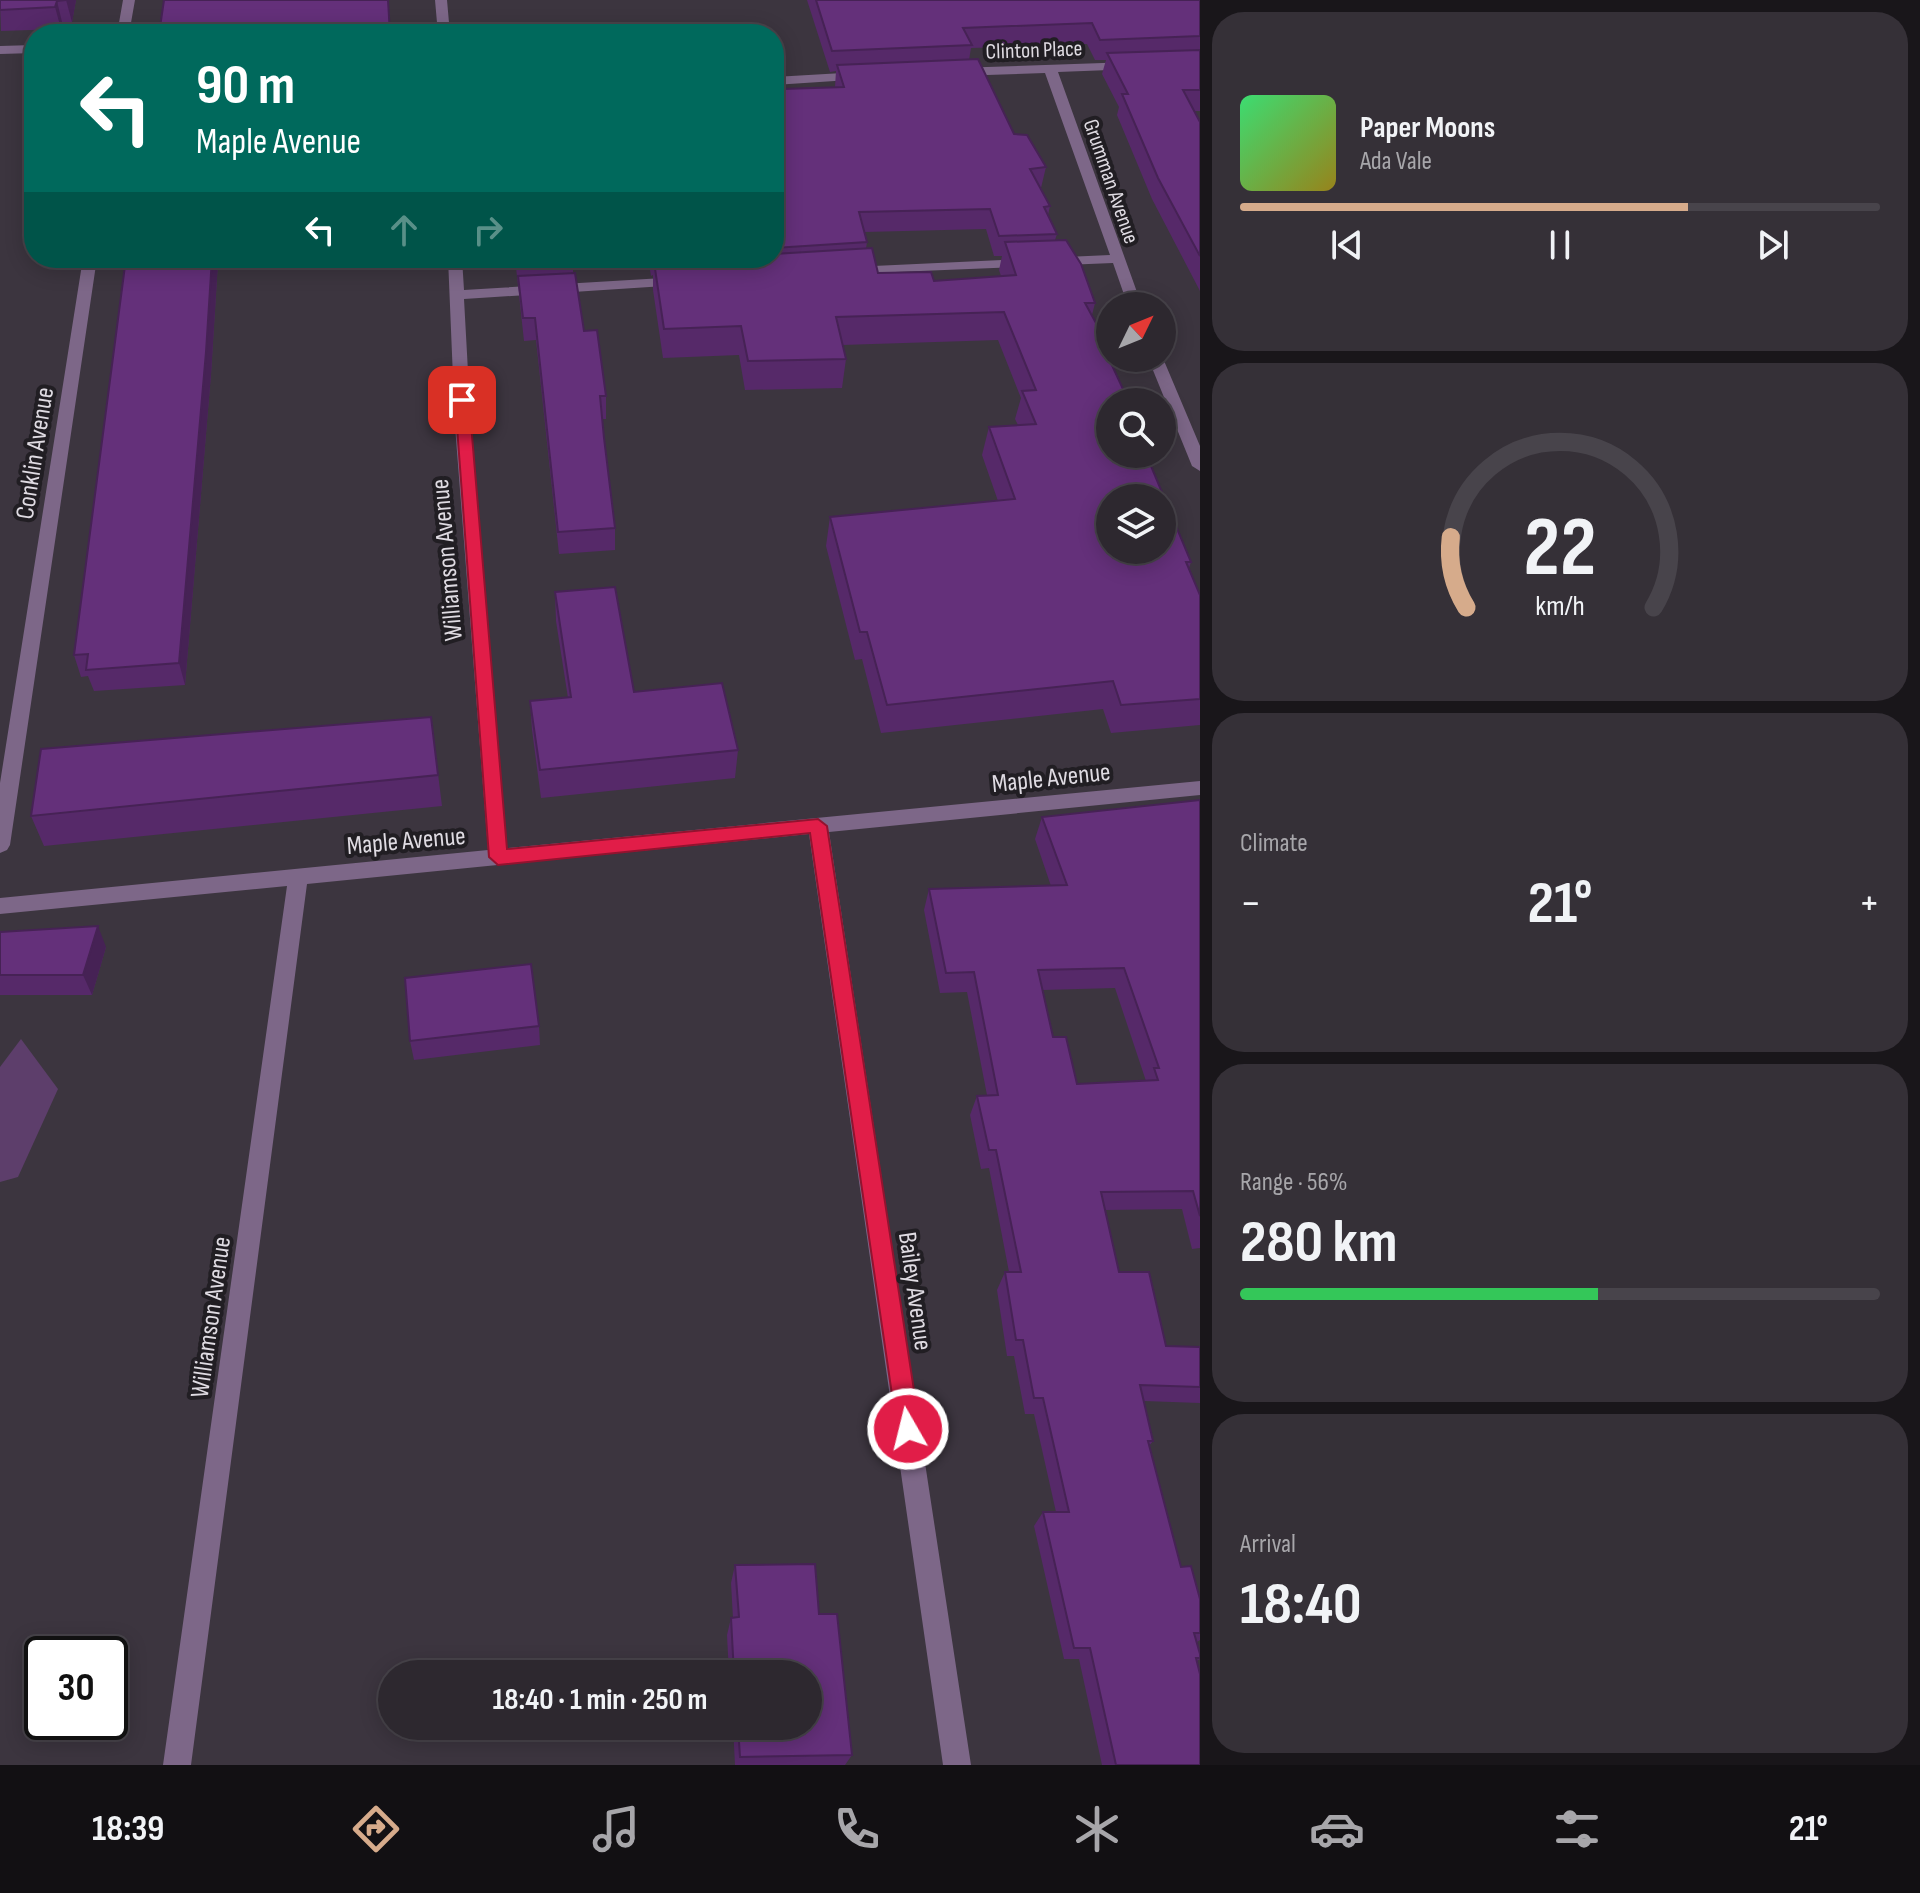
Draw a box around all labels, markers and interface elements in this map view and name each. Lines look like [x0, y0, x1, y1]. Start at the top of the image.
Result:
street label: Clinton Place [985, 35, 1083, 66]
text: 90 m [196, 53, 295, 120]
icon: left [64, 56, 168, 160]
text: Paper Moons [1360, 110, 1495, 146]
street label: Grumman Avenue [1077, 116, 1145, 247]
text: Maple Avenue [196, 121, 361, 164]
text: Ada Vale [1360, 146, 1432, 177]
icon: left [298, 208, 342, 252]
icon: ahead [382, 208, 426, 252]
icon: right [466, 208, 510, 252]
icon: previous [1325, 223, 1369, 267]
icon: pause [1538, 223, 1582, 267]
icon: next [1751, 223, 1795, 267]
north arrow [1096, 292, 1176, 372]
map controls [1096, 292, 1176, 564]
pin [428, 366, 496, 434]
icon: arrive [440, 378, 484, 422]
street label: Conklin Avenue [10, 385, 61, 521]
button: search [1096, 388, 1176, 468]
street label: Williamson Avenue [425, 478, 470, 642]
button: layers [1096, 484, 1176, 564]
text: 22 [1524, 498, 1596, 598]
text: km/h [1535, 589, 1585, 624]
street label: Maple Avenue [990, 757, 1112, 800]
street label: Maple Avenue [345, 821, 467, 862]
text: Climate [1240, 828, 1308, 859]
text: 21° [1527, 868, 1593, 940]
text: − [1240, 877, 1262, 930]
text: + [1858, 877, 1880, 930]
text: Range · 56% [1240, 1167, 1348, 1198]
text: 280 km [1240, 1207, 1398, 1279]
street label: Bailey Avenue [891, 1230, 938, 1352]
street label: Williamson Avenue [185, 1235, 238, 1400]
position arrow [866, 1387, 950, 1471]
text: Arrival [1240, 1529, 1296, 1560]
text: 18:40 [1240, 1569, 1362, 1641]
speed limit sign: 30 [24, 1636, 128, 1740]
text: 18:40 · 1 min · 250 m [493, 1682, 707, 1718]
icon: directions [348, 1801, 404, 1857]
icon: music [588, 1801, 644, 1857]
icon: phone [829, 1801, 885, 1857]
icon: climate [1069, 1801, 1125, 1857]
icon: car [1309, 1801, 1365, 1857]
icon: filters [1549, 1801, 1605, 1857]
text: 18:39 [92, 1808, 164, 1851]
text: 21° [1789, 1808, 1828, 1851]

